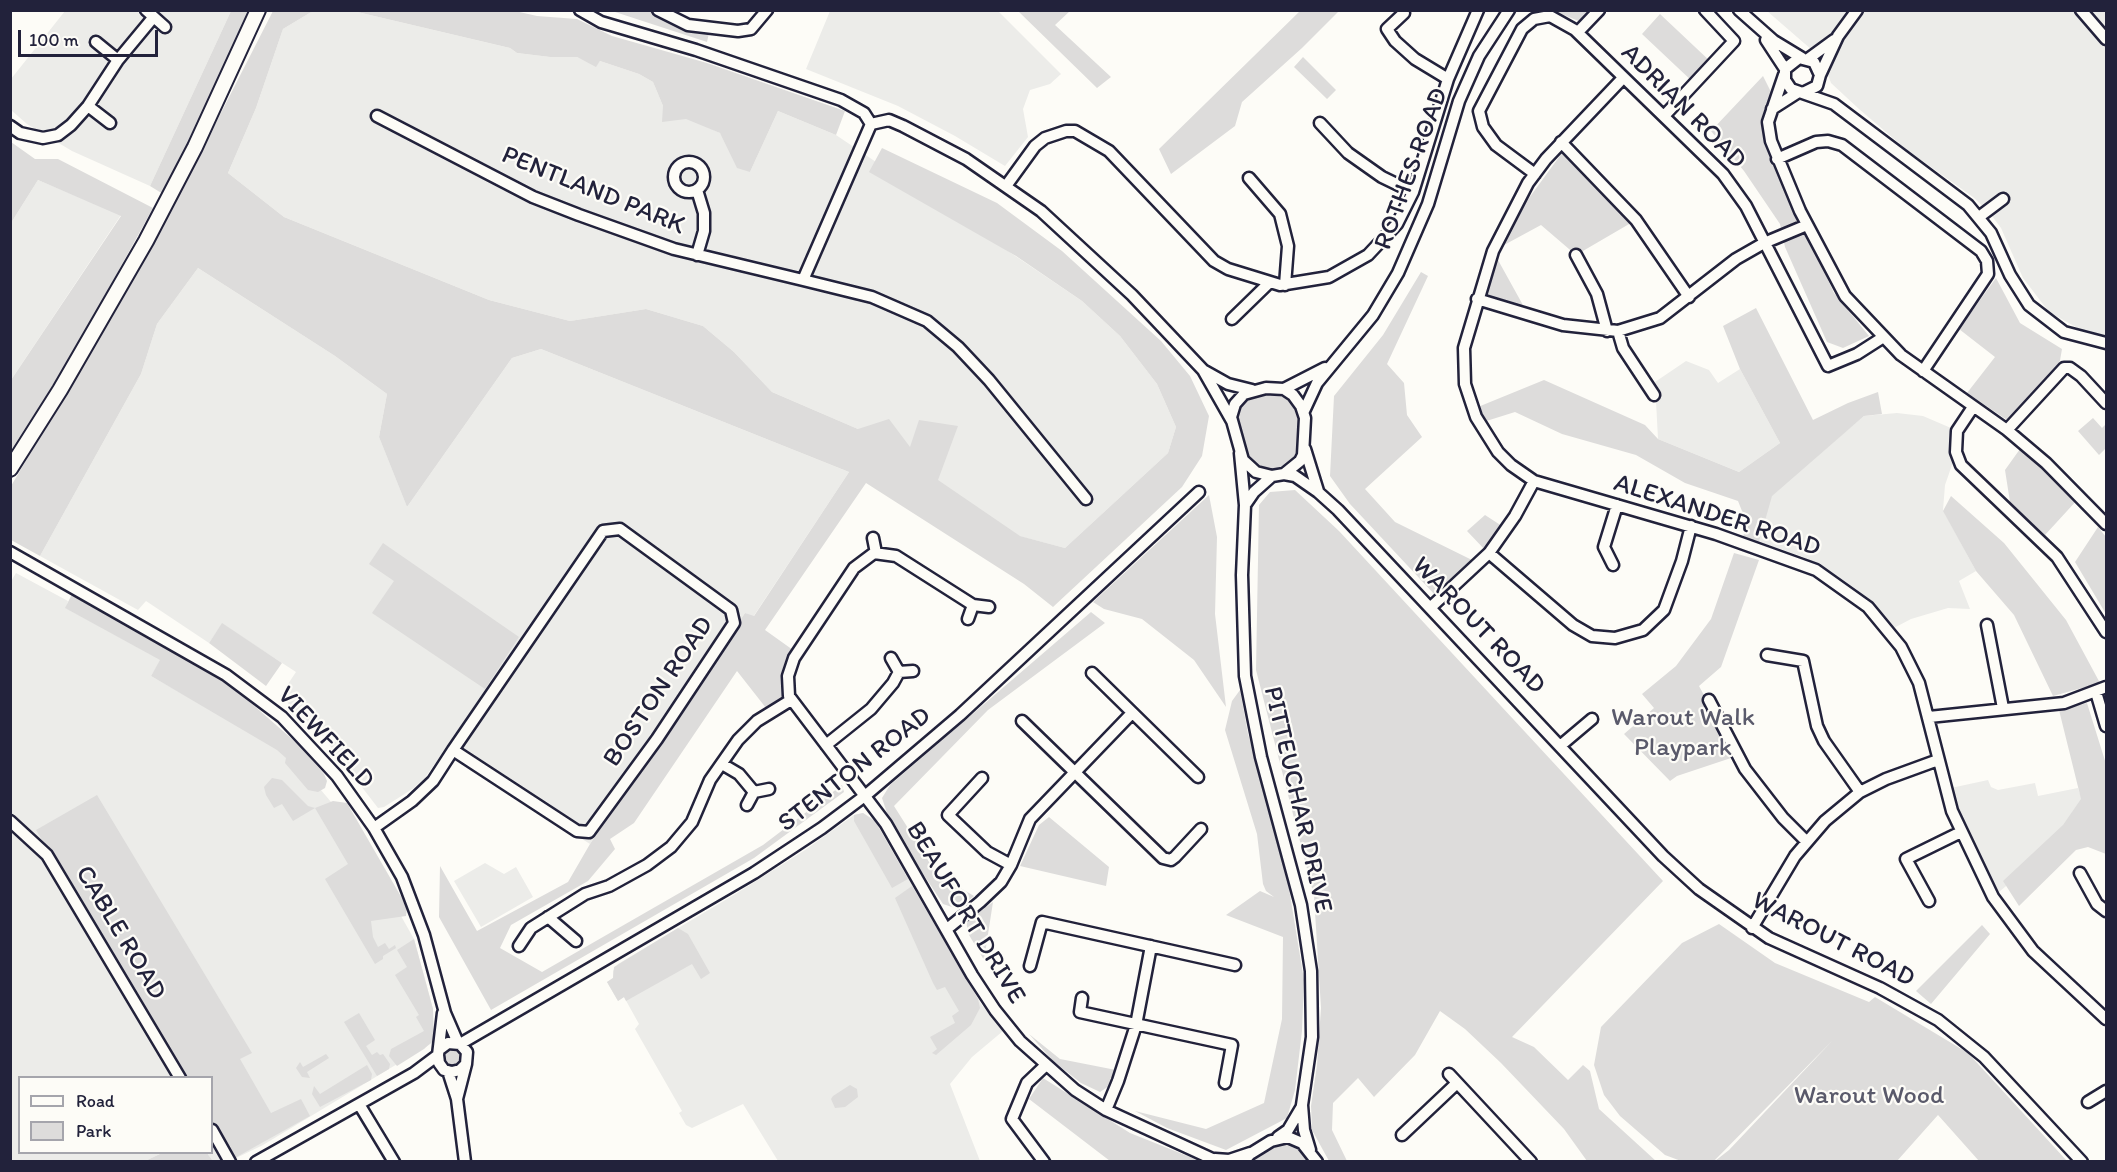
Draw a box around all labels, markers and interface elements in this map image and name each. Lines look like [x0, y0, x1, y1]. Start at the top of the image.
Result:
scale bar [21, 18, 160, 56]
text: 100 m [29, 29, 79, 51]
street label: ADRIAN ROAD [1614, 38, 1752, 176]
street label: ROTHES ROAD [1368, 84, 1456, 254]
street label: PENTLAND PARK [497, 140, 689, 242]
street label: ALEXANDER ROAD [1610, 468, 1824, 564]
street label: WAROUT ROAD [1405, 551, 1551, 701]
street label: BOSTON ROAD [597, 611, 721, 773]
street label: VIEWFIELD [270, 680, 380, 796]
street label: PITTEUCHAR DRIVE [1256, 684, 1338, 916]
street label: STENTON ROAD [772, 701, 938, 839]
park label: Warout Walk Playpark [1611, 702, 1755, 764]
street label: BEAUFORT DRIVE [898, 816, 1032, 1010]
street label: CABLE ROAD [68, 860, 172, 1006]
street label: WAROUT ROAD [1746, 886, 1920, 994]
legend [18, 1076, 213, 1154]
park label: Warout Wood [1794, 1080, 1944, 1112]
text: Road [76, 1090, 115, 1112]
text: Park [76, 1120, 111, 1142]

